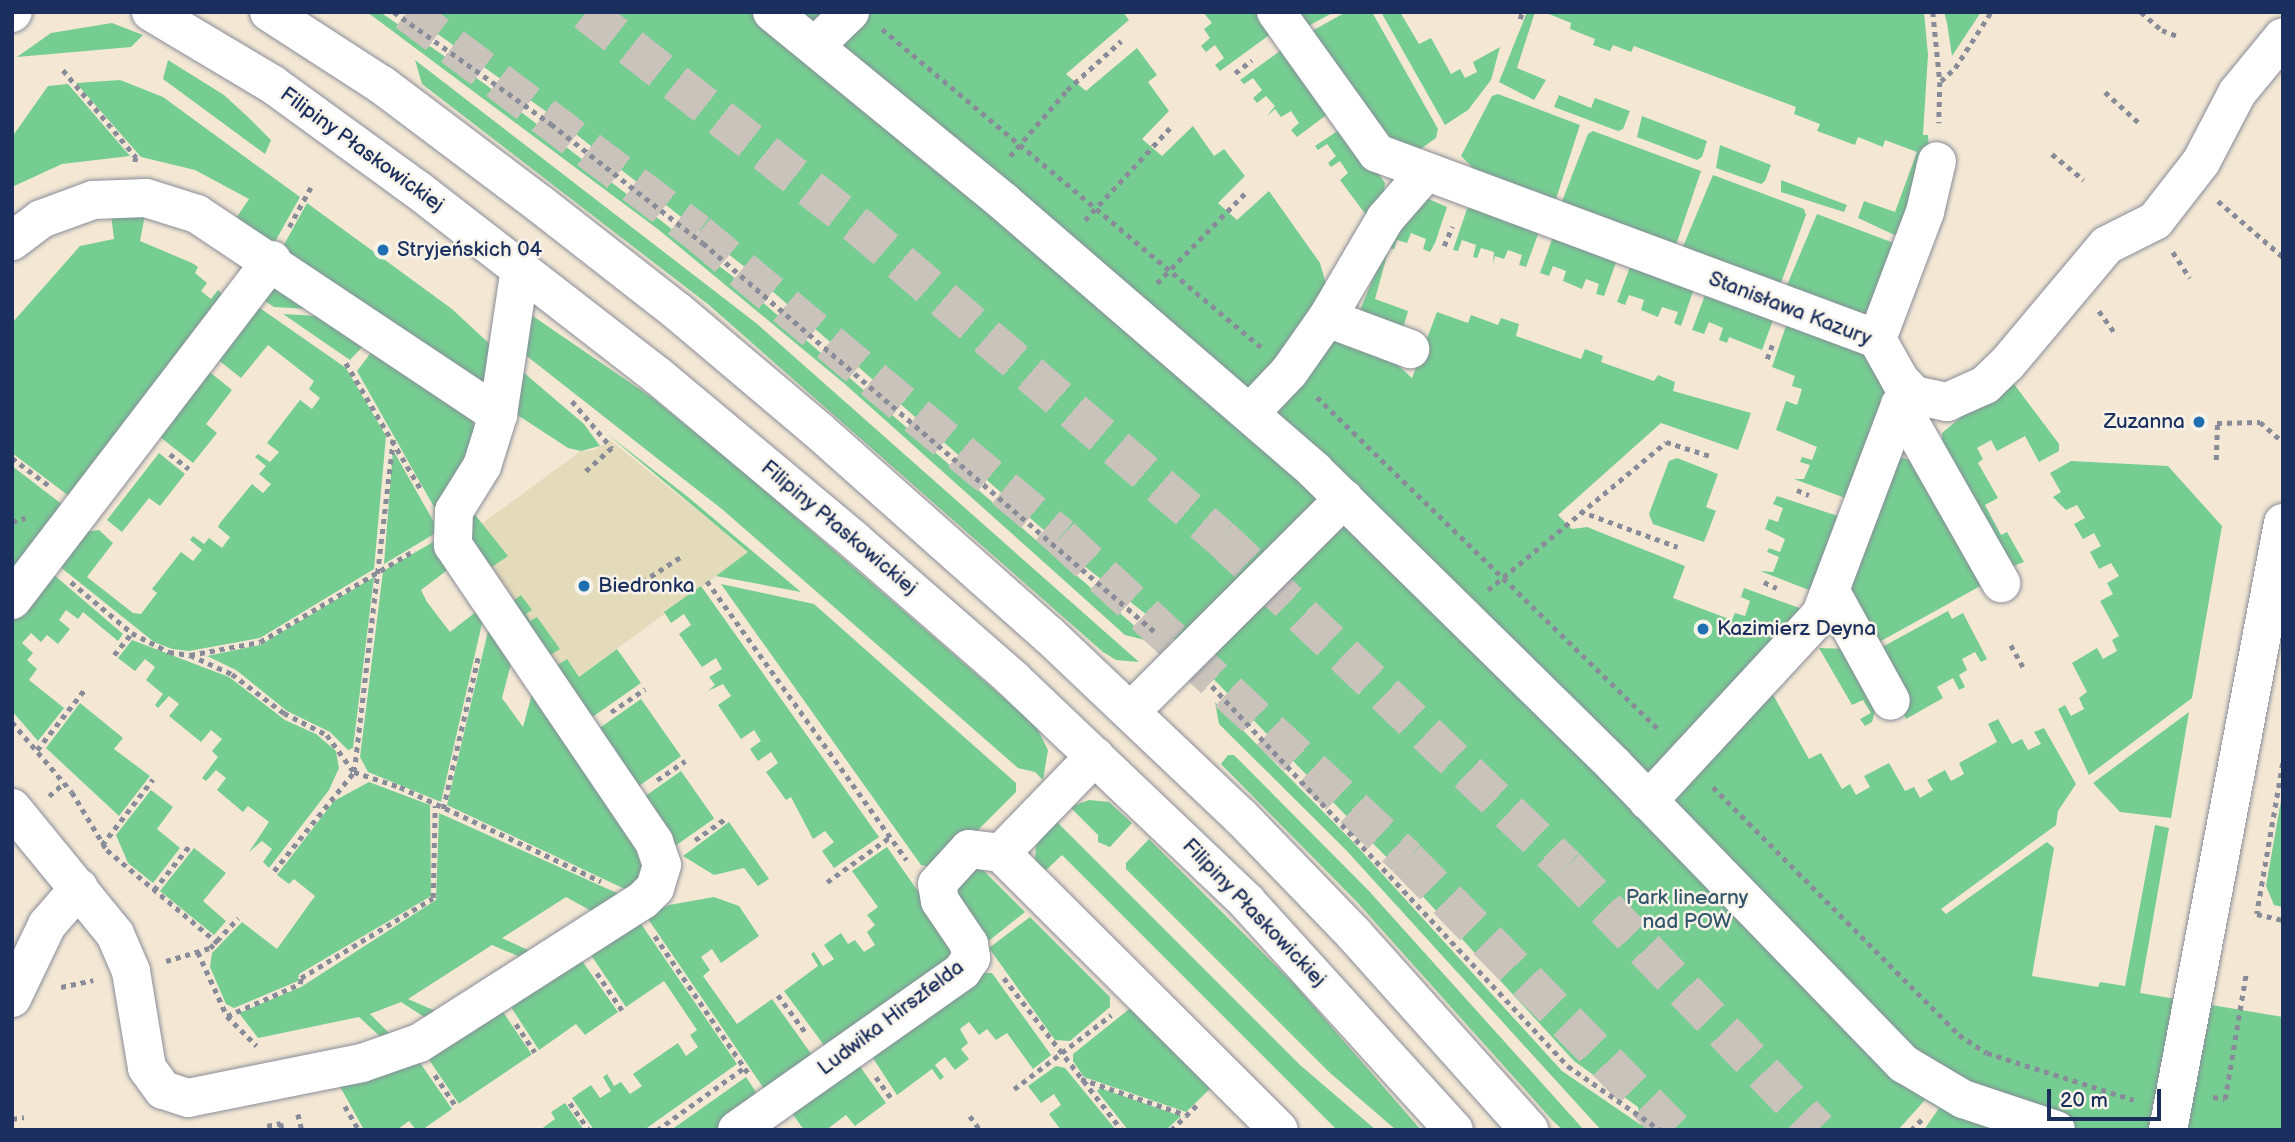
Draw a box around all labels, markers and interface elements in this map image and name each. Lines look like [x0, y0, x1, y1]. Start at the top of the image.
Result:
street label: Filipiny Płaskowickiej [275, 82, 449, 218]
place label: Stryjeńskich 04 [397, 237, 542, 263]
marker: Stryjeńskich 04 [375, 242, 391, 258]
street label: Stanisława Kazury [1705, 266, 1875, 352]
place label: Zuzanna [2104, 409, 2185, 435]
marker: Zuzanna [2191, 414, 2207, 430]
street label: Filipiny Płaskowickiej [755, 455, 923, 601]
place label: Biedronka [598, 573, 695, 599]
marker: Biedronka [576, 578, 592, 594]
place label: Kazimierz Deyna [1717, 616, 1876, 642]
marker: Kazimierz Deyna [1695, 621, 1711, 637]
street label: Filipiny Płaskowickiej [1176, 833, 1332, 993]
park label: Park linearny nad POW [1626, 885, 1748, 935]
street label: Ludwika Hirszfelda [813, 955, 969, 1081]
scale bar [2050, 1076, 2164, 1120]
text: 20 m [2060, 1088, 2108, 1113]

